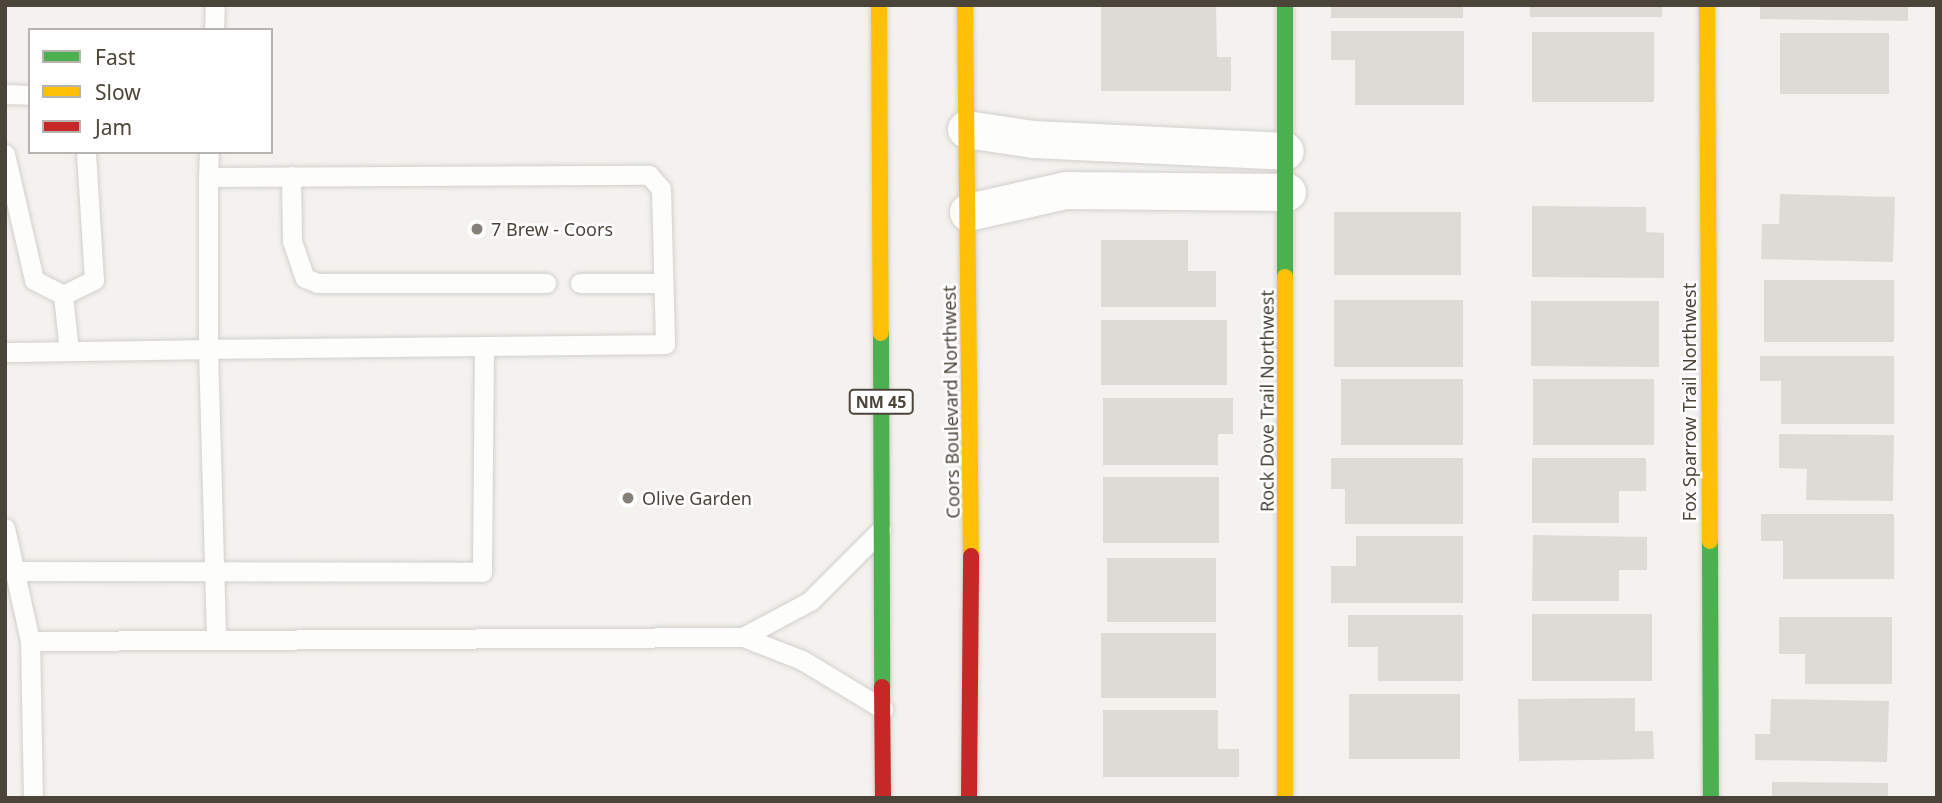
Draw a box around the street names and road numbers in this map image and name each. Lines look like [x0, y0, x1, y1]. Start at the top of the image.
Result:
street label: Fox Sparrow Trail Northwest [1678, 283, 1700, 521]
street label: Coors Boulevard Northwest [938, 285, 964, 519]
street label: Rock Dove Trail Northwest [1256, 290, 1278, 512]
road number: NM 45 [848, 390, 914, 414]

